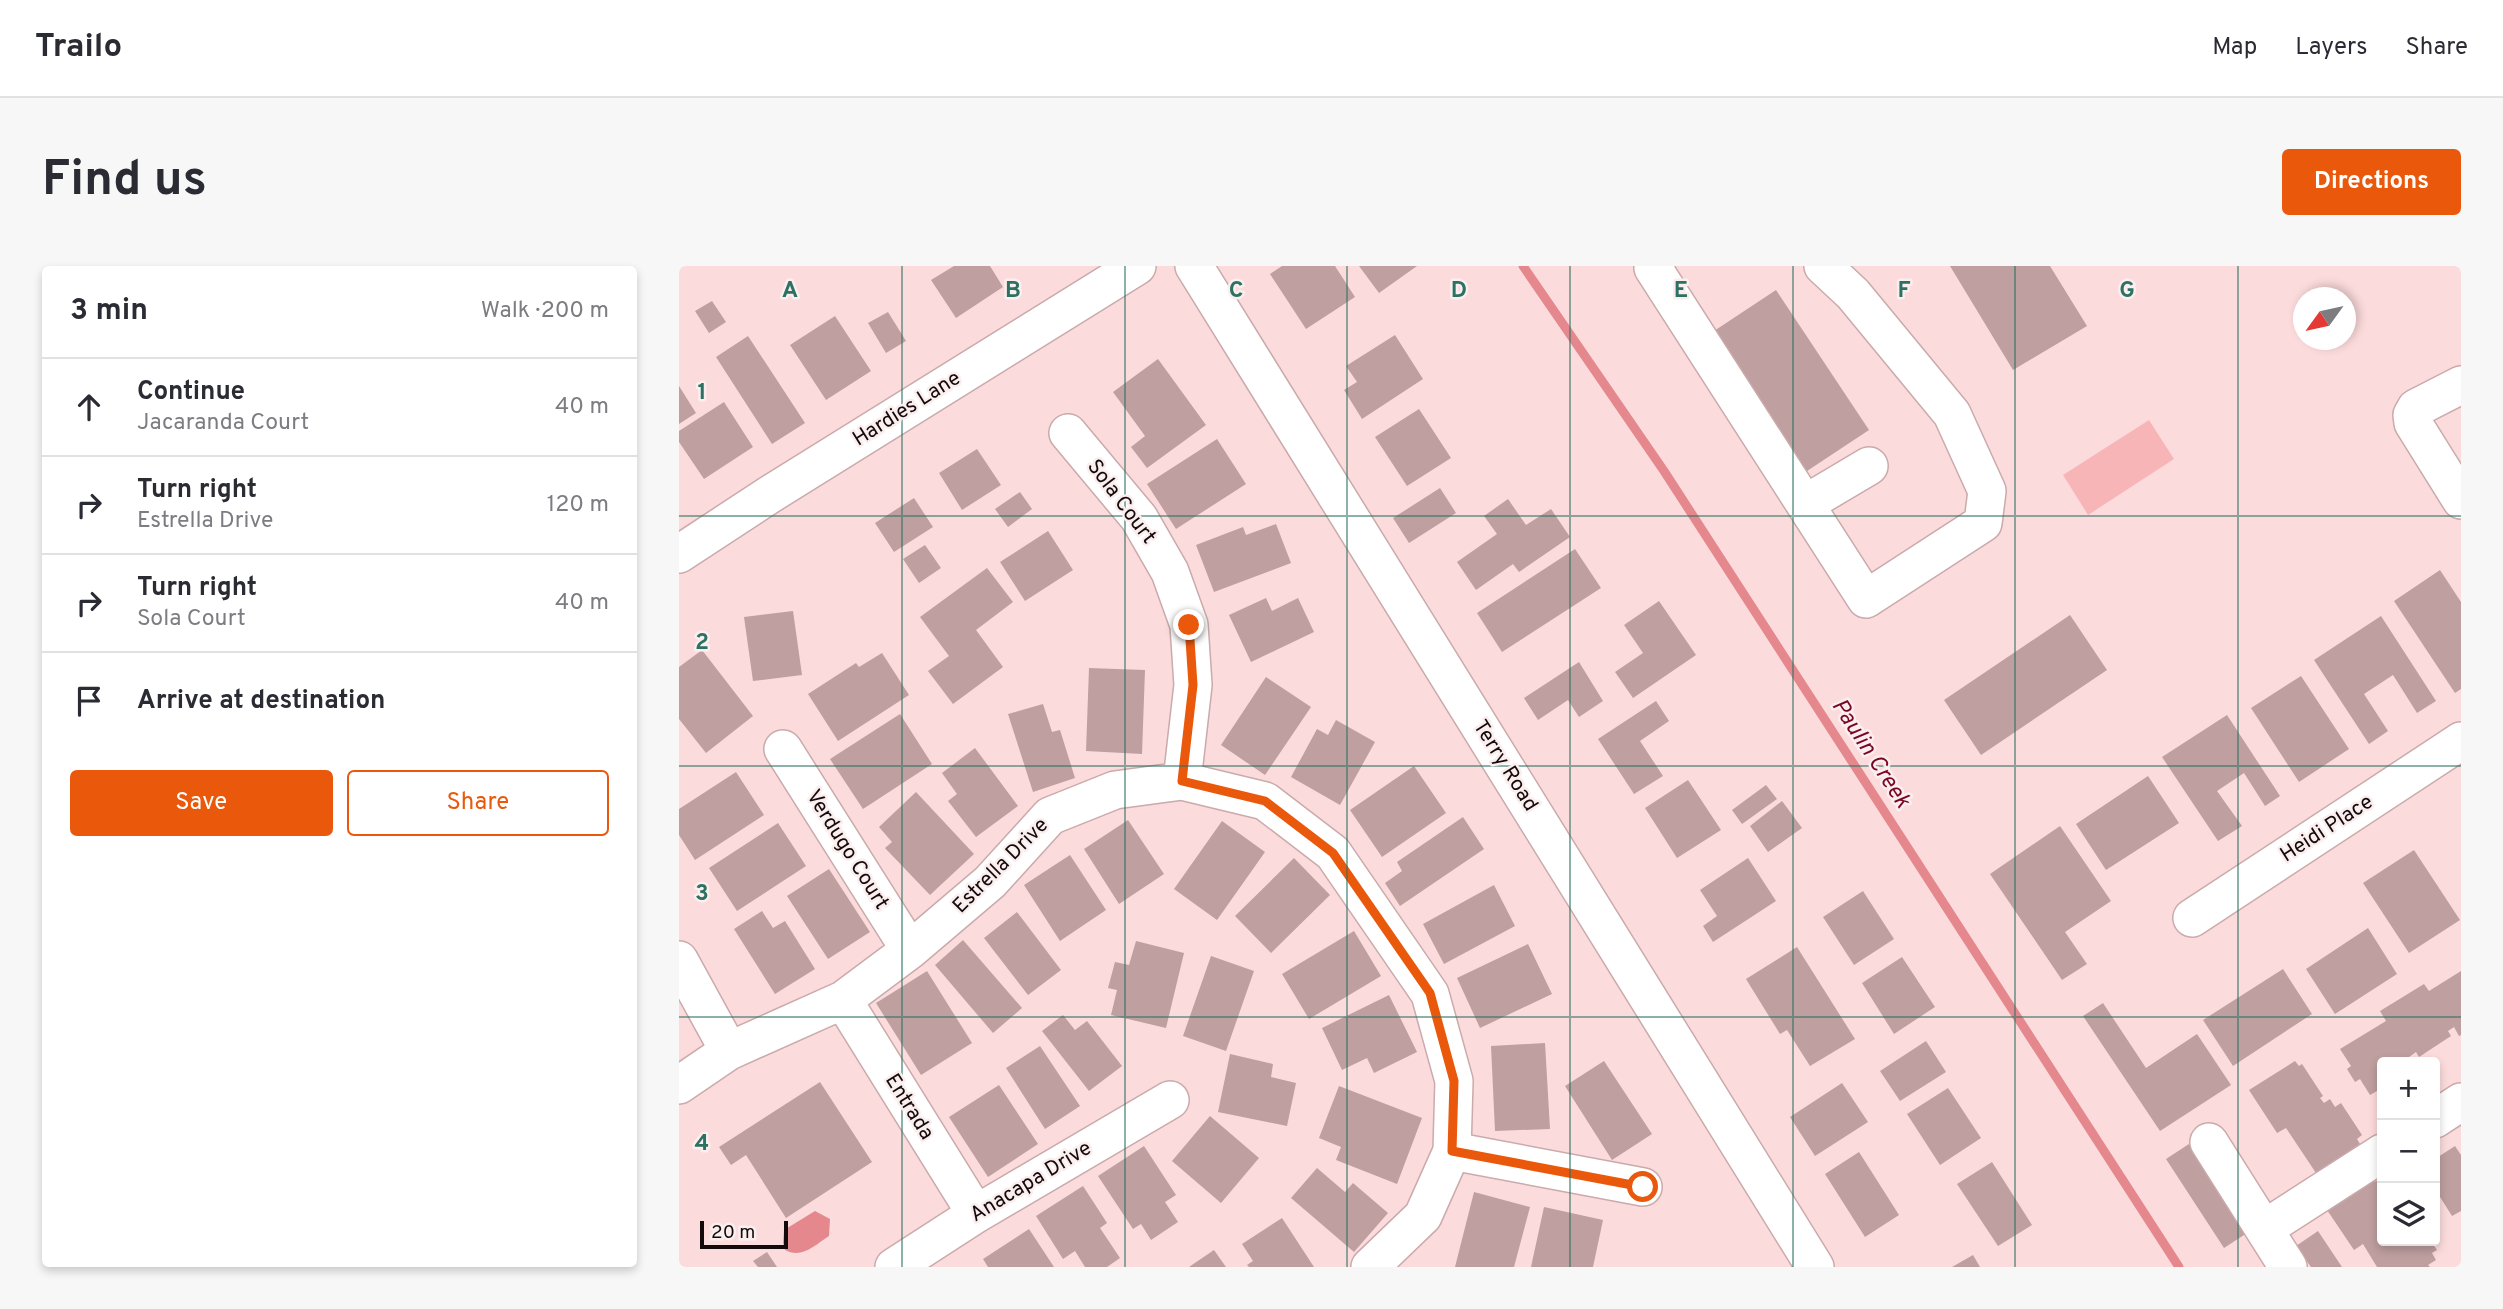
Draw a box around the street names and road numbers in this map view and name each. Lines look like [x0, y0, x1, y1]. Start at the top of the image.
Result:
street label: Hardies Lane [848, 365, 966, 453]
street label: Sola Court [1080, 454, 1162, 550]
street label: Terry Road [1466, 715, 1544, 817]
street label: Verdugo Court [799, 785, 895, 915]
street label: Heidi Place [2275, 789, 2379, 869]
street label: Estrella Drive [947, 812, 1055, 920]
street label: Entrada [878, 1069, 940, 1145]
street label: Anacapa Drive [965, 1135, 1097, 1229]

